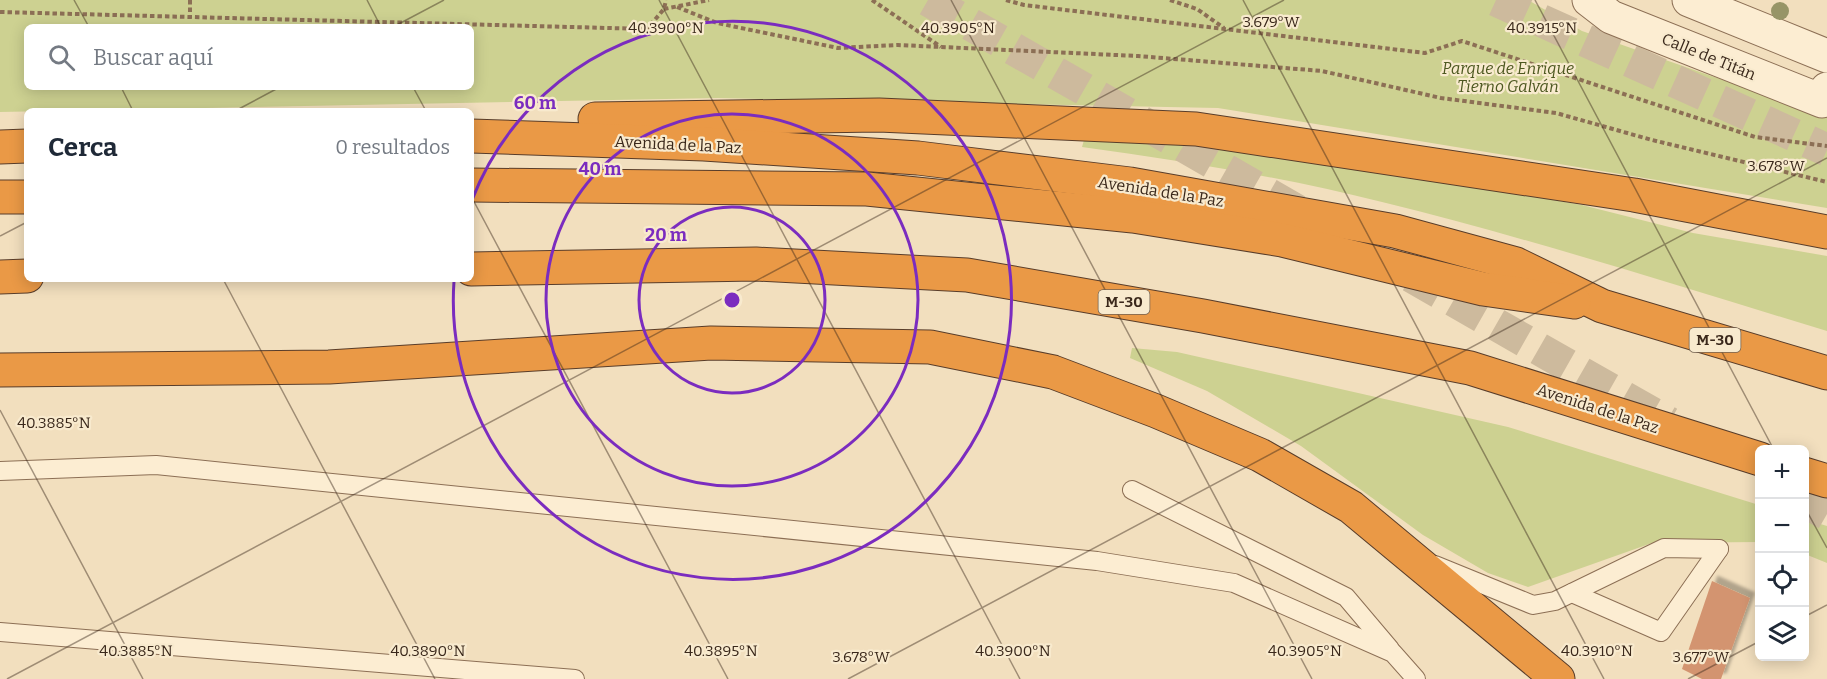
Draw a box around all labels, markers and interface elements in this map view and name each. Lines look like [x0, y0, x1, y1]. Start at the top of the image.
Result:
text: 3.679°W [1242, 13, 1300, 31]
text: 40.3900°N [628, 19, 704, 37]
text: 40.3905°N [921, 19, 995, 37]
text: 40.3915°N [1507, 19, 1577, 37]
search box [24, 24, 474, 90]
street label: Calle de Titán [1659, 29, 1759, 84]
icon: search [45, 41, 78, 74]
text: Buscar aquí [93, 44, 213, 71]
park label: Parque de Enrique Tierno Galván [1442, 59, 1574, 96]
text: 60 m [514, 92, 556, 114]
text: Cerca [48, 132, 118, 163]
street label: Avenida de la Paz [614, 132, 742, 157]
text: 0 resultados [335, 135, 450, 159]
text: 3.678°W [1747, 157, 1805, 175]
text: 40 m [579, 158, 621, 180]
street label: Avenida de la Paz [1097, 172, 1225, 211]
text: 20 m [645, 224, 687, 246]
centre of rings [722, 290, 742, 310]
road number: M-30 [1098, 290, 1150, 314]
road number: M-30 [1690, 328, 1740, 352]
street label: Avenida de la Paz [1535, 380, 1661, 437]
text: 40.3885°N [17, 414, 91, 432]
map controls [1755, 445, 1809, 661]
button: + [1755, 445, 1809, 499]
button: − [1755, 499, 1809, 553]
button: locate [1755, 553, 1809, 607]
button: layers [1755, 607, 1809, 661]
text: 40.3885°N [99, 642, 173, 660]
text: 40.3890°N [391, 642, 466, 660]
text: 40.3895°N [684, 642, 758, 660]
text: 40.3900°N [975, 642, 1051, 660]
text: 40.3905°N [1268, 642, 1342, 660]
text: 40.3910°N [1561, 642, 1633, 660]
text: 3.678°W [832, 648, 890, 666]
text: 3.677°W [1673, 648, 1730, 666]

